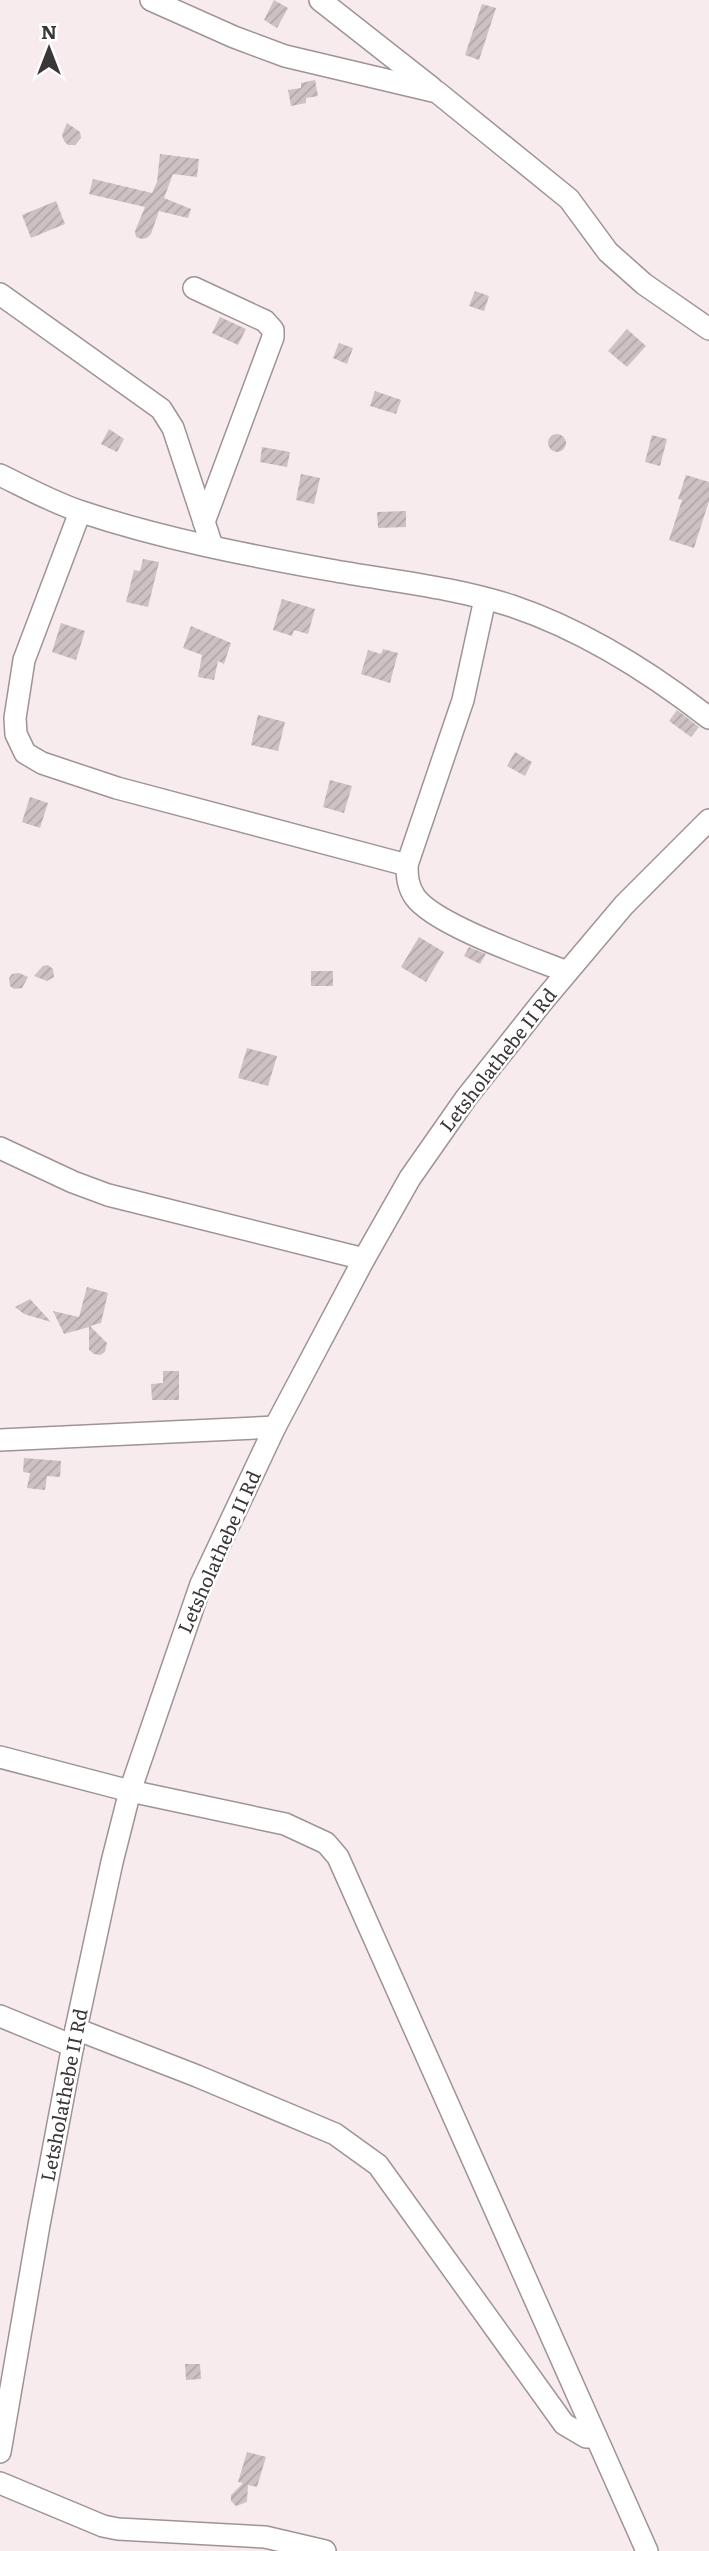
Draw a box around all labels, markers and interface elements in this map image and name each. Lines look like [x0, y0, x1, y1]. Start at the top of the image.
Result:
north arrow [14, 14, 84, 84]
text: N [41, 17, 57, 45]
street label: Letsholathebe II Rd [432, 981, 563, 1137]
street label: Letsholathebe II Rd [170, 1465, 267, 1638]
street label: Letsholathebe II Rd [33, 2006, 94, 2184]

